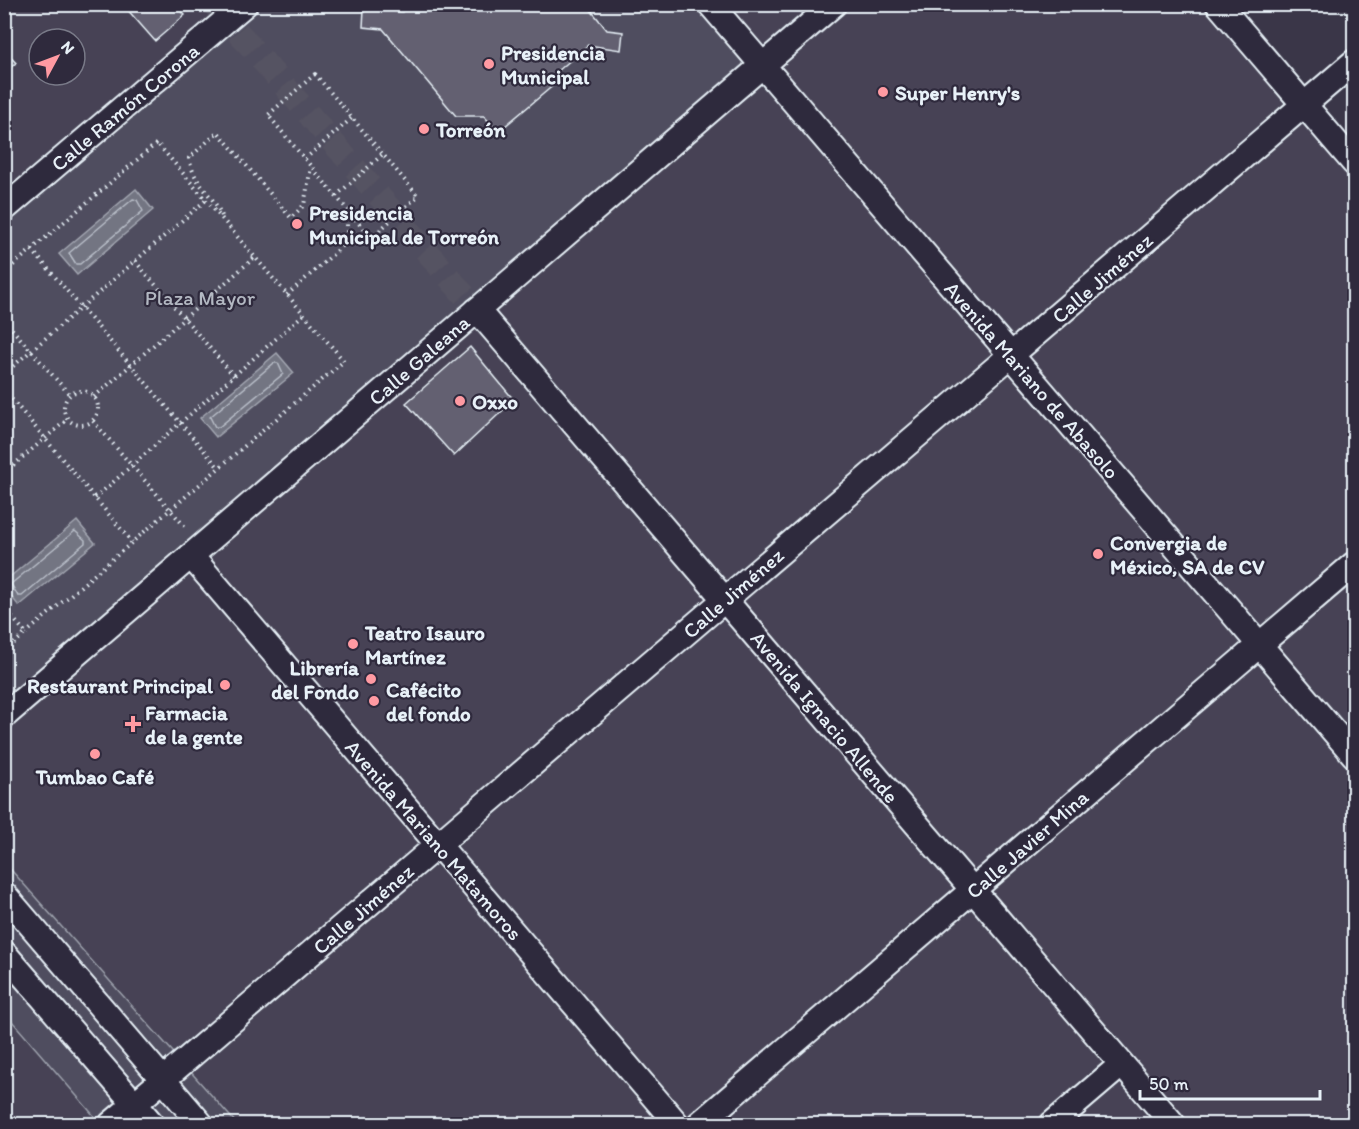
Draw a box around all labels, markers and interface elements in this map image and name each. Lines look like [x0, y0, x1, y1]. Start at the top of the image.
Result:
north arrow [27, 27, 87, 87]
text: N [57, 37, 79, 58]
street label: Calle Ramón Corona [46, 38, 204, 176]
place label: Presidencia Municipal [501, 40, 605, 90]
marker: Presidencia Municipal [482, 57, 496, 71]
place label: Super Henry's [895, 80, 1020, 106]
marker: Super Henry's [876, 85, 890, 99]
place label: Torreón [435, 117, 505, 142]
marker: Torreón [417, 122, 431, 136]
place label: Presidencia Municipal de Torreón [309, 200, 500, 250]
marker: Presidencia Municipal de Torreón [290, 217, 304, 231]
street label: Calle Jiménez [1047, 227, 1158, 328]
street label: Avenida Mariano de Abasolo [939, 276, 1125, 484]
park label: Plaza Mayor [145, 285, 256, 310]
street label: Calle Galeana [363, 309, 475, 411]
place label: Oxxo [472, 389, 518, 414]
marker: Oxxo [453, 394, 467, 408]
place label: Convergia de México, SA de CV [1110, 530, 1265, 579]
street label: Calle Jiménez [678, 542, 789, 643]
marker: Convergia de México, SA de CV [1091, 547, 1105, 561]
place label: Teatro Isauro Martínez [364, 620, 485, 669]
street label: Avenida Ignacio Allende [746, 626, 904, 808]
marker: Teatro Isauro Martínez [346, 637, 360, 651]
place label: Librería del Fondo [271, 655, 360, 704]
marker: Librería del Fondo [364, 672, 378, 686]
place label: Restaurant Principal [27, 673, 214, 699]
place label: Cafécito del fondo [386, 677, 471, 726]
marker: Restaurant Principal [218, 678, 232, 692]
marker: Cafécito del fondo [367, 694, 381, 708]
place label: Farmacia de la gente [145, 700, 243, 750]
marker: Farmacia de la gente [126, 717, 140, 731]
street label: Avenida Mariano Matamoros [340, 735, 528, 945]
marker: Tumbao Café [88, 747, 102, 761]
place label: Tumbao Café [35, 764, 154, 789]
street label: Calle Javier Mina [961, 784, 1093, 904]
street label: Calle Jiménez [308, 858, 419, 959]
scale bar [1140, 1063, 1320, 1101]
text: 50 m [1149, 1073, 1189, 1095]

